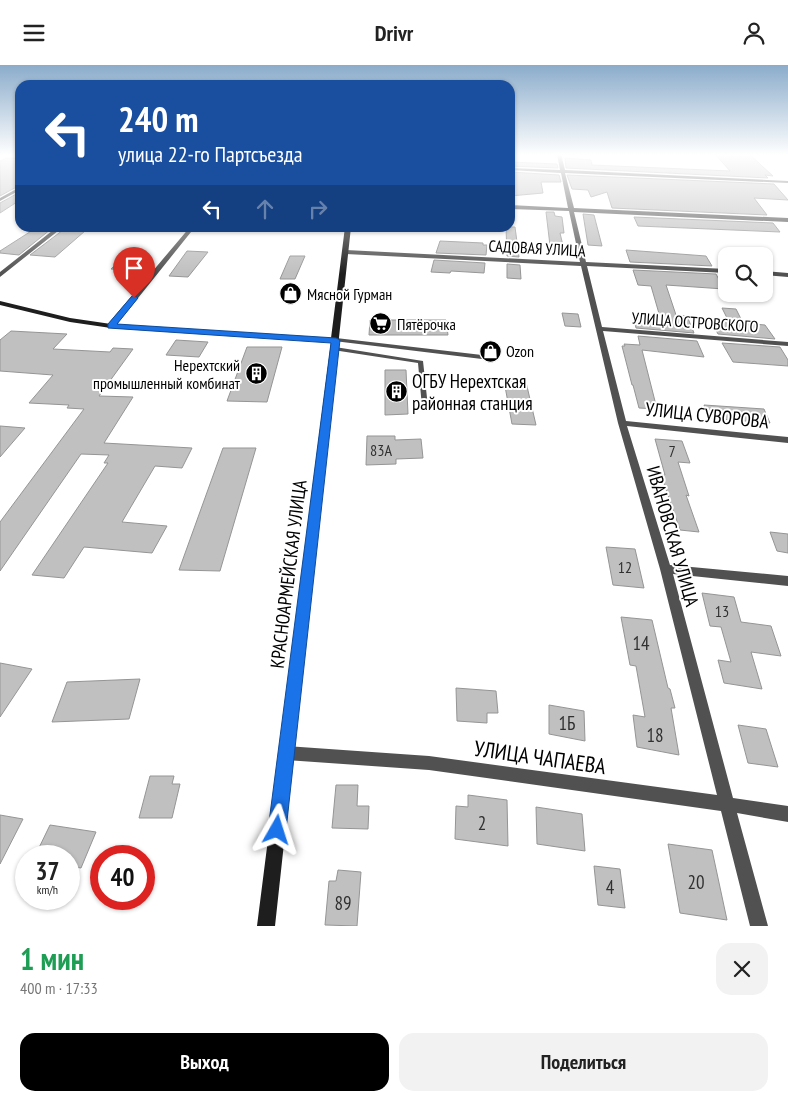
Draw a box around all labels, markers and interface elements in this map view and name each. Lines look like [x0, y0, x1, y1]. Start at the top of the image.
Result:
icon: menu [20, 19, 48, 47]
text: Drivr [375, 19, 413, 47]
icon: person [740, 19, 768, 47]
text: 240 m [118, 96, 199, 142]
icon: left [35, 100, 100, 165]
text: улица 22-го Партсъезда [118, 140, 303, 168]
icon: left [198, 195, 226, 223]
icon: ahead [251, 195, 279, 223]
icon: right [304, 195, 332, 223]
street label: САДОВАЯ УЛИЦА [488, 235, 586, 261]
pin [113, 247, 155, 298]
map controls [718, 247, 773, 302]
button: search [718, 247, 773, 302]
icon: arrive [120, 254, 148, 282]
shop icon: Мясной Гурман [279, 282, 303, 306]
place label: Мясной Гурман [307, 284, 392, 304]
street label: УЛИЦА ОСТРОВСКОГО [631, 308, 759, 336]
supermarket icon: Пятёрочка [369, 312, 393, 336]
place label: Пятёрочка [397, 314, 456, 334]
shop icon: Ozon [478, 339, 502, 363]
place label: Ozon [506, 341, 534, 361]
place label: Нерехтский промышленный комбинат [93, 355, 241, 393]
building icon: Нерехтский промышленный комбинат [244, 362, 268, 386]
place label: ОГБУ Нерехтская районная станция [412, 369, 532, 415]
building icon: ОГБУ Нерехтская районная станция [384, 380, 408, 404]
street label: УЛИЦА СУВОРОВА [644, 397, 770, 433]
house number: 83А [370, 440, 392, 460]
house number: 7 [668, 441, 676, 461]
street label: ИВАНОВСКАЯ УЛИЦА [641, 463, 705, 609]
street label: КРАСНОАРМЕЙСКАЯ УЛИЦА [265, 478, 311, 670]
house number: 12 [618, 557, 632, 577]
house number: 13 [715, 601, 729, 621]
house number: 14 [632, 631, 650, 655]
house number: 1Б [558, 711, 576, 735]
house number: 18 [646, 723, 664, 747]
street label: УЛИЦА ЧАПАЕВА [472, 734, 608, 780]
position arrow [250, 803, 302, 855]
house number: 2 [478, 811, 486, 835]
speed limit sign: 40 [90, 845, 155, 910]
text: 37 [36, 855, 59, 887]
house number: 20 [687, 870, 705, 894]
house number: 4 [606, 875, 615, 899]
text: km/h [37, 882, 58, 897]
house number: 89 [334, 891, 352, 915]
text: 1 мин [20, 939, 84, 978]
button: close [716, 943, 768, 995]
text: 400 m · 17:33 [20, 978, 98, 998]
button: Выход [20, 1033, 389, 1091]
button: Поделиться [399, 1033, 768, 1091]

